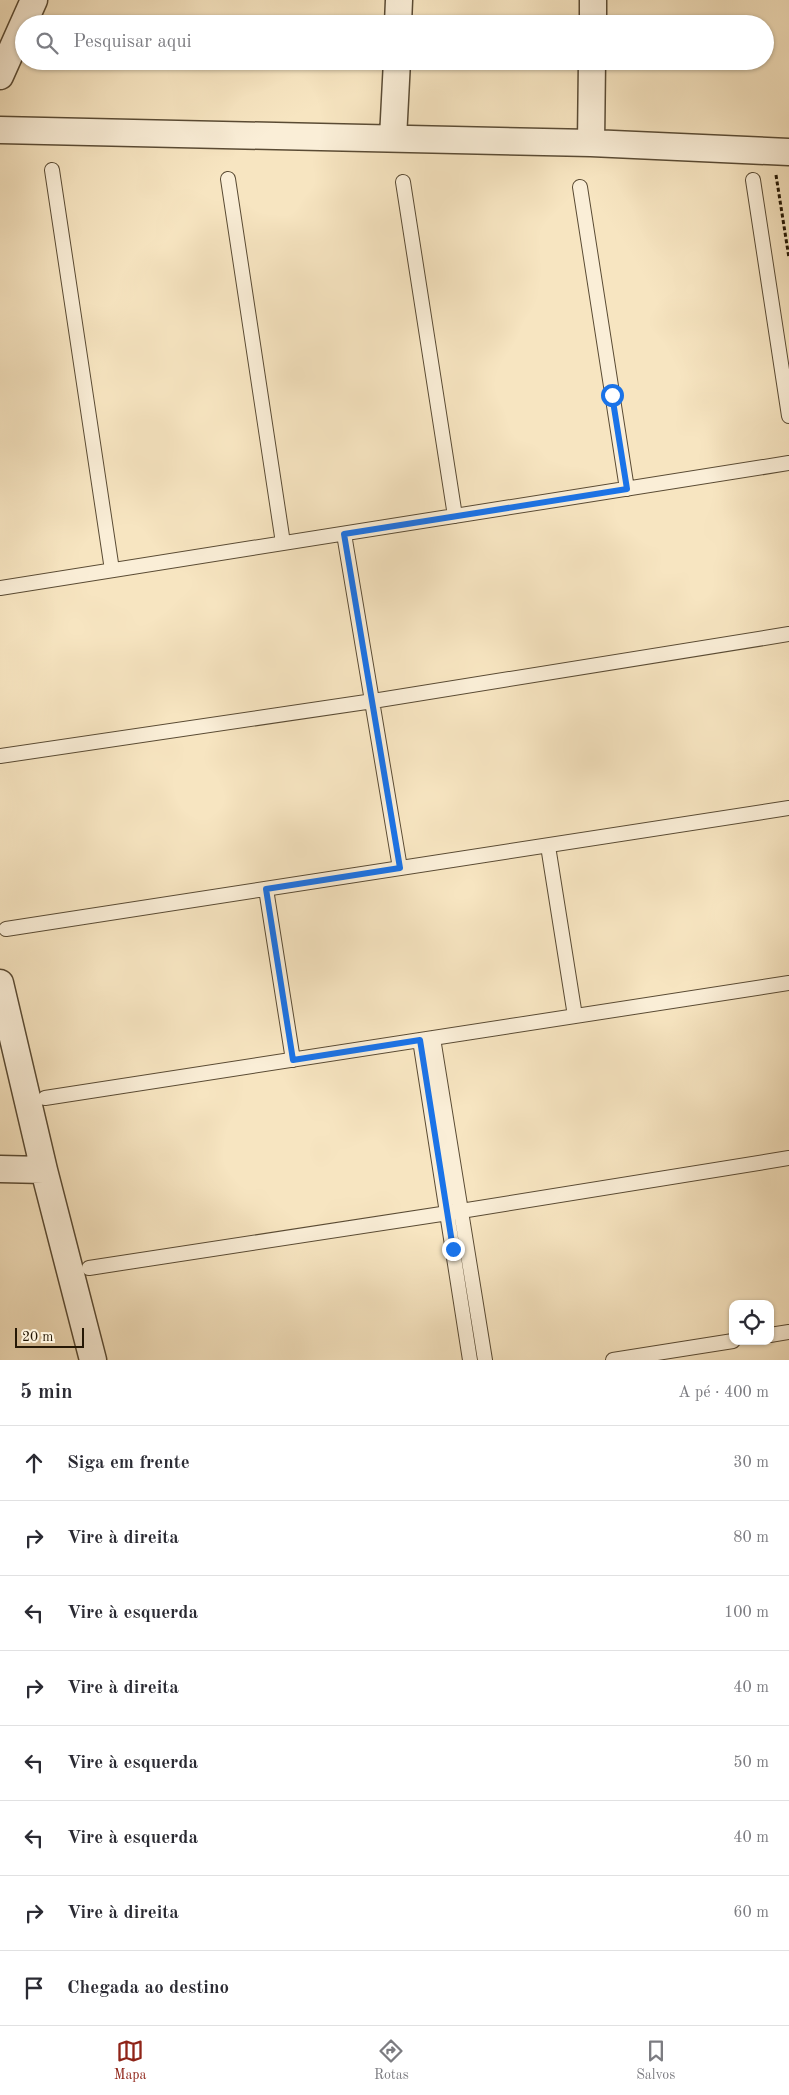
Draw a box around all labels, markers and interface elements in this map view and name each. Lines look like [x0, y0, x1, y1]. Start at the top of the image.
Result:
search box [15, 15, 774, 70]
icon: search [33, 29, 61, 57]
text: Pesquisar aqui [73, 33, 192, 52]
route start [601, 384, 624, 407]
route end [442, 1238, 465, 1261]
map controls [729, 1300, 774, 1345]
button: locate [729, 1300, 774, 1345]
scale bar [15, 1325, 84, 1348]
text: 20 m [22, 1330, 53, 1344]
text: 5 min [20, 1382, 73, 1403]
text: A pé · 400 m [678, 1385, 769, 1401]
icon: ahead [20, 1449, 48, 1477]
text: Siga em frente [67, 1454, 190, 1473]
text: 30 m [733, 1455, 769, 1471]
icon: right [20, 1524, 48, 1552]
text: Vire à direita [67, 1529, 179, 1548]
text: 80 m [733, 1530, 769, 1546]
icon: left [20, 1599, 48, 1627]
text: Vire à esquerda [67, 1604, 198, 1623]
text: 100 m [724, 1605, 769, 1621]
icon: right [20, 1674, 48, 1702]
text: Vire à direita [67, 1679, 179, 1698]
text: 40 m [733, 1680, 769, 1696]
icon: left [20, 1749, 48, 1777]
text: Vire à esquerda [67, 1754, 198, 1773]
text: 50 m [733, 1755, 769, 1771]
icon: left [20, 1824, 48, 1852]
text: Vire à esquerda [67, 1829, 198, 1848]
text: 40 m [733, 1830, 769, 1846]
icon: right [20, 1899, 48, 1927]
text: Vire à direita [67, 1904, 179, 1923]
text: 60 m [733, 1905, 769, 1921]
icon: arrive [20, 1974, 48, 2002]
text: Chegada ao destino [67, 1979, 229, 1998]
tab: Mapa [114, 2037, 147, 2084]
tab: Rotas [374, 2037, 409, 2084]
tab: Salvos [636, 2037, 675, 2084]

